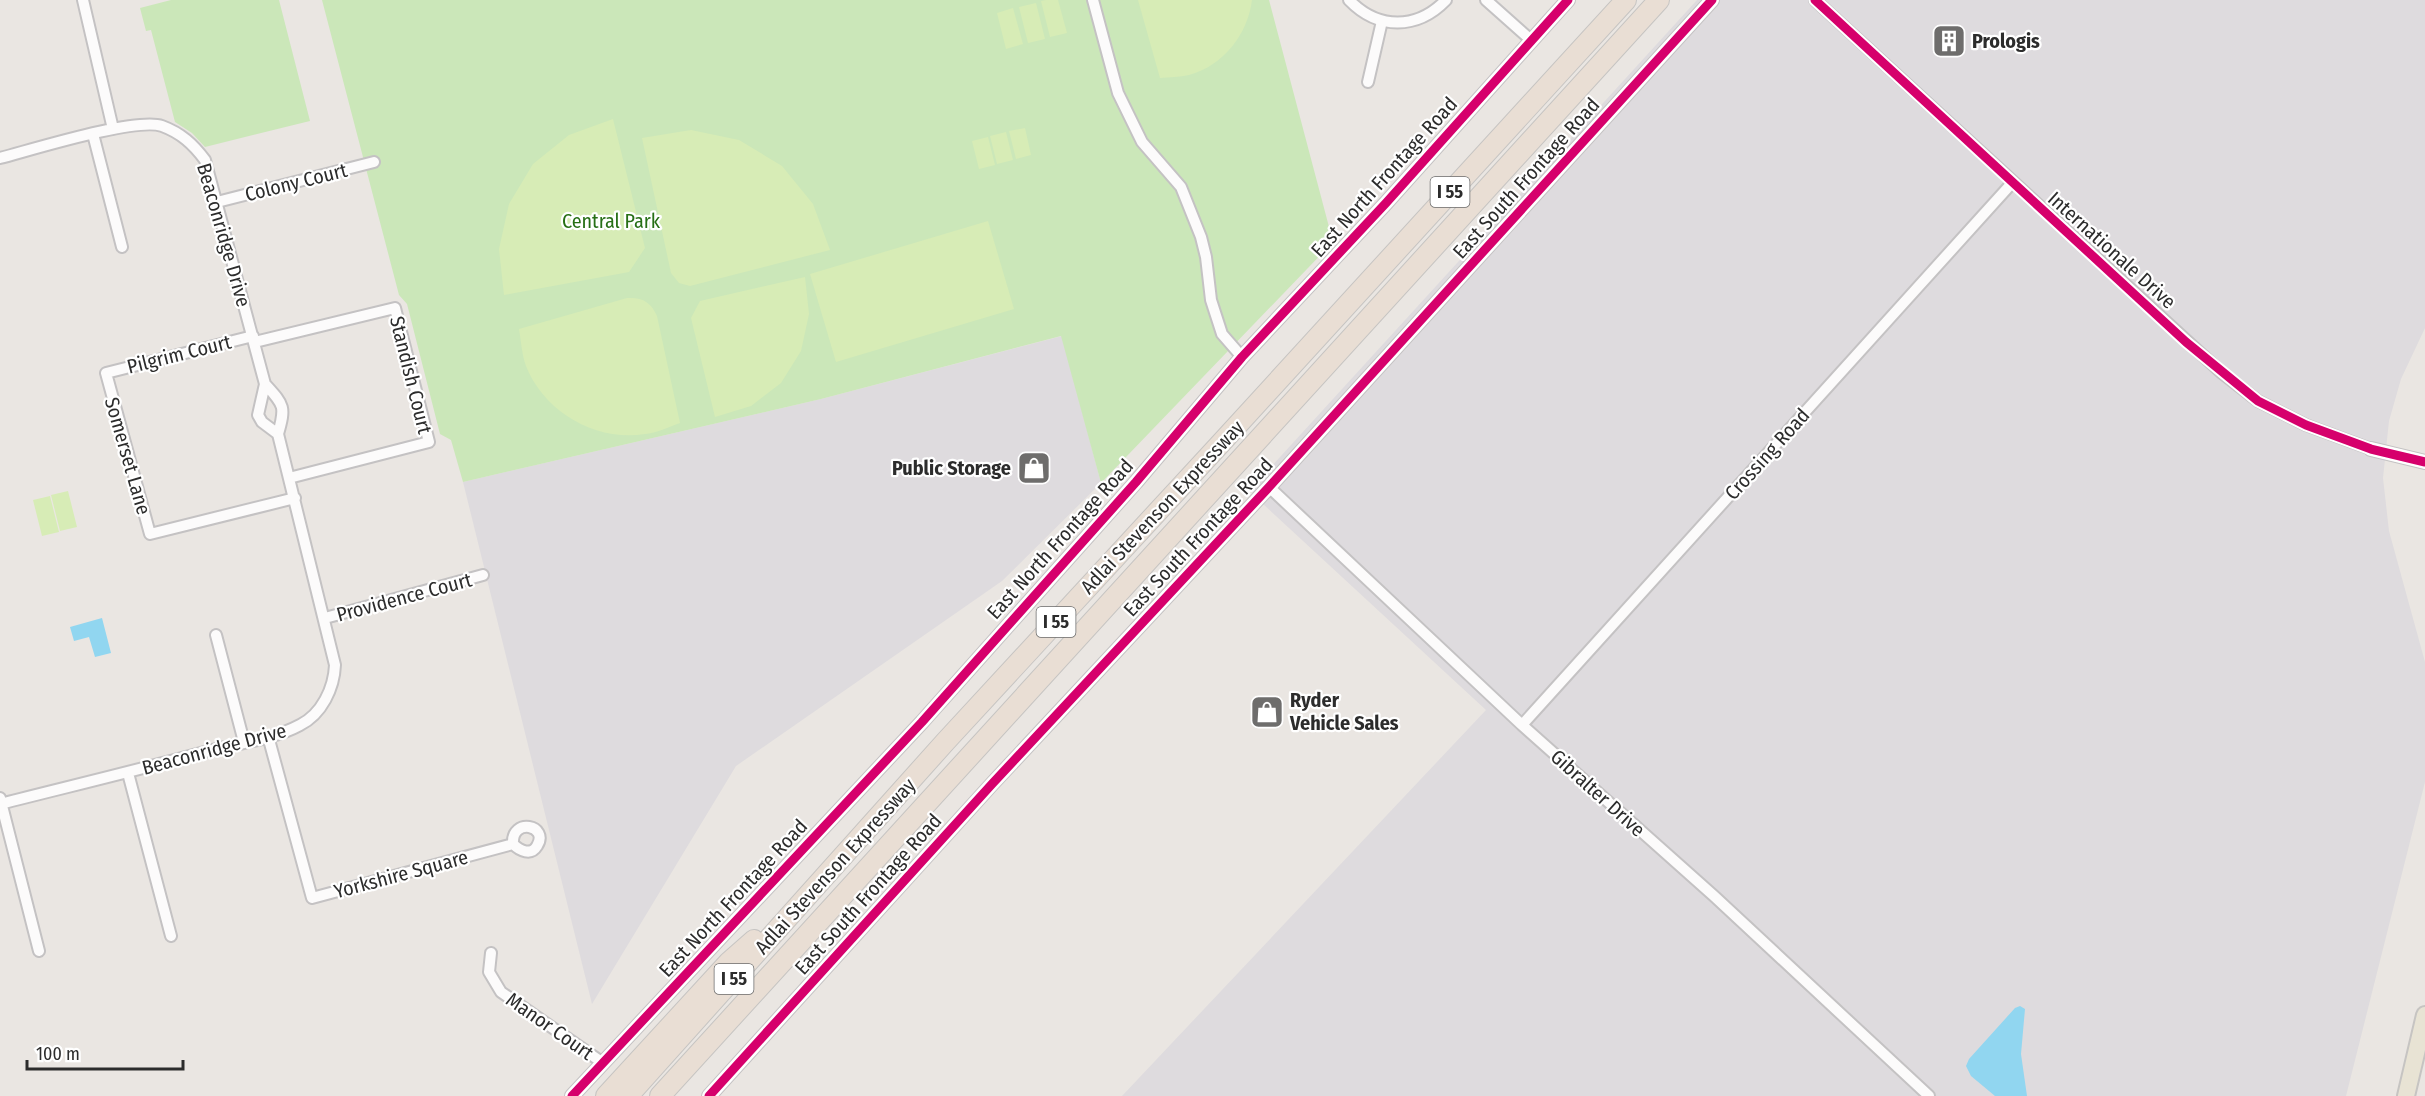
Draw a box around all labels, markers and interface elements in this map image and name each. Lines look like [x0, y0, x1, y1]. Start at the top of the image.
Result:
building icon: Prologis [1931, 23, 1967, 59]
place label: Prologis [1972, 29, 2040, 53]
street label: East North Frontage Road [1306, 92, 1462, 262]
street label: East South Frontage Road [1448, 93, 1604, 263]
street label: Colony Court [243, 158, 350, 206]
street label: Beaconridge Drive [192, 160, 256, 310]
road number: I 55 [1430, 177, 1470, 207]
street label: Internationale Drive [2043, 186, 2181, 314]
park label: Central Park [562, 209, 661, 233]
street label: Standish Court [385, 314, 437, 437]
street label: Pilgrim Court [124, 329, 234, 379]
street label: Somerset Lane [100, 395, 156, 517]
street label: Crossing Road [1720, 403, 1814, 505]
street label: Adlai Stevenson Expressway [1075, 415, 1249, 599]
shop icon: Public Storage [1016, 450, 1052, 486]
street label: East South Frontage Road [1118, 453, 1278, 621]
street label: East North Frontage Road [982, 454, 1138, 624]
place label: Public Storage [892, 456, 1011, 480]
street label: Providence Court [334, 567, 475, 627]
road number: I 55 [1036, 607, 1076, 637]
place label: Ryder Vehicle Sales [1289, 688, 1399, 735]
shop icon: Ryder Vehicle Sales [1249, 694, 1285, 730]
street label: Beaconridge Drive [139, 718, 289, 780]
street label: Gibralter Drive [1546, 744, 1650, 842]
street label: Adlai Stevenson Expressway [750, 773, 920, 959]
street label: East South Frontage Road [790, 809, 946, 979]
street label: East North Frontage Road [654, 814, 812, 982]
street label: Yorkshire Square [331, 845, 471, 903]
road number: I 55 [714, 964, 754, 994]
street label: Manor Court [502, 987, 599, 1065]
scale bar [27, 1033, 183, 1071]
text: 100 m [36, 1043, 80, 1065]

